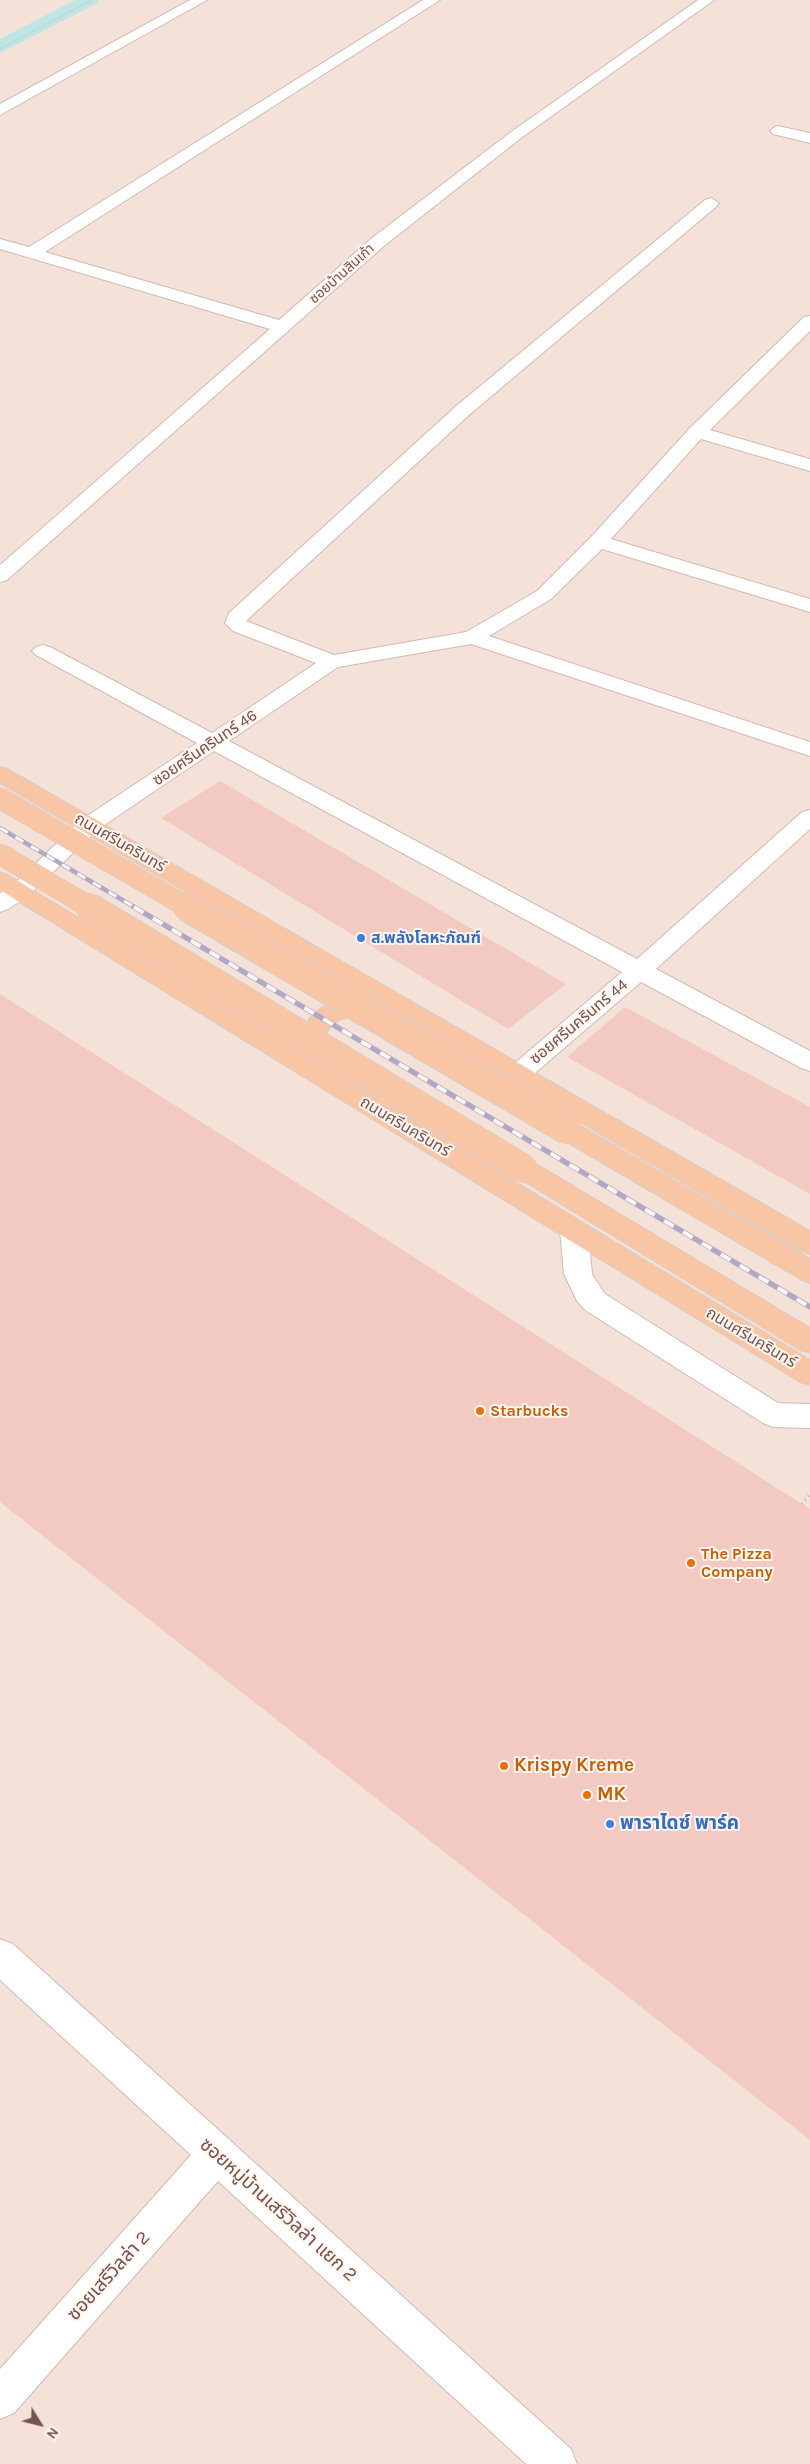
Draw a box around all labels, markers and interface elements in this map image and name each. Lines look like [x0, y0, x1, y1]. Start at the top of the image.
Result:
street label: ซอยบ้านสินเก้า [306, 240, 378, 308]
street label: ซอยศรีนครินทร์ 46 [149, 706, 261, 790]
street label: ถนนศรีนครินทร์ [71, 809, 169, 877]
place label: ส.พลังโลหะภัณฑ์ [371, 928, 481, 948]
marker: ส.พลังโลหะภัณฑ์ [355, 932, 367, 944]
street label: ซอยศรีนครินทร์ 44 [526, 975, 632, 1069]
street label: ถนนศรีนครินทร์ [356, 1093, 454, 1161]
street label: ถนนศรีนครินทร์ [702, 1304, 800, 1372]
place label: Starbucks [490, 1401, 568, 1421]
marker: Starbucks [474, 1405, 486, 1417]
place label: The Pizza Company [701, 1544, 773, 1582]
marker: The Pizza Company [685, 1557, 697, 1569]
place label: Krispy Kreme [514, 1755, 634, 1777]
marker: Krispy Kreme [498, 1760, 510, 1772]
place label: MK [597, 1784, 626, 1806]
marker: MK [581, 1789, 593, 1801]
place label: พาราไดซ์ พาร์ค [620, 1813, 739, 1835]
marker: พาราไดซ์ พาร์ค [604, 1818, 616, 1830]
street label: ซอยหมู่บ้านเสรีวิลล่า แยก 2 [195, 2133, 361, 2287]
street label: ซอยเสรีวิลล่า 2 [63, 2227, 155, 2325]
north arrow [15, 2399, 65, 2449]
text: N [43, 2424, 62, 2442]

